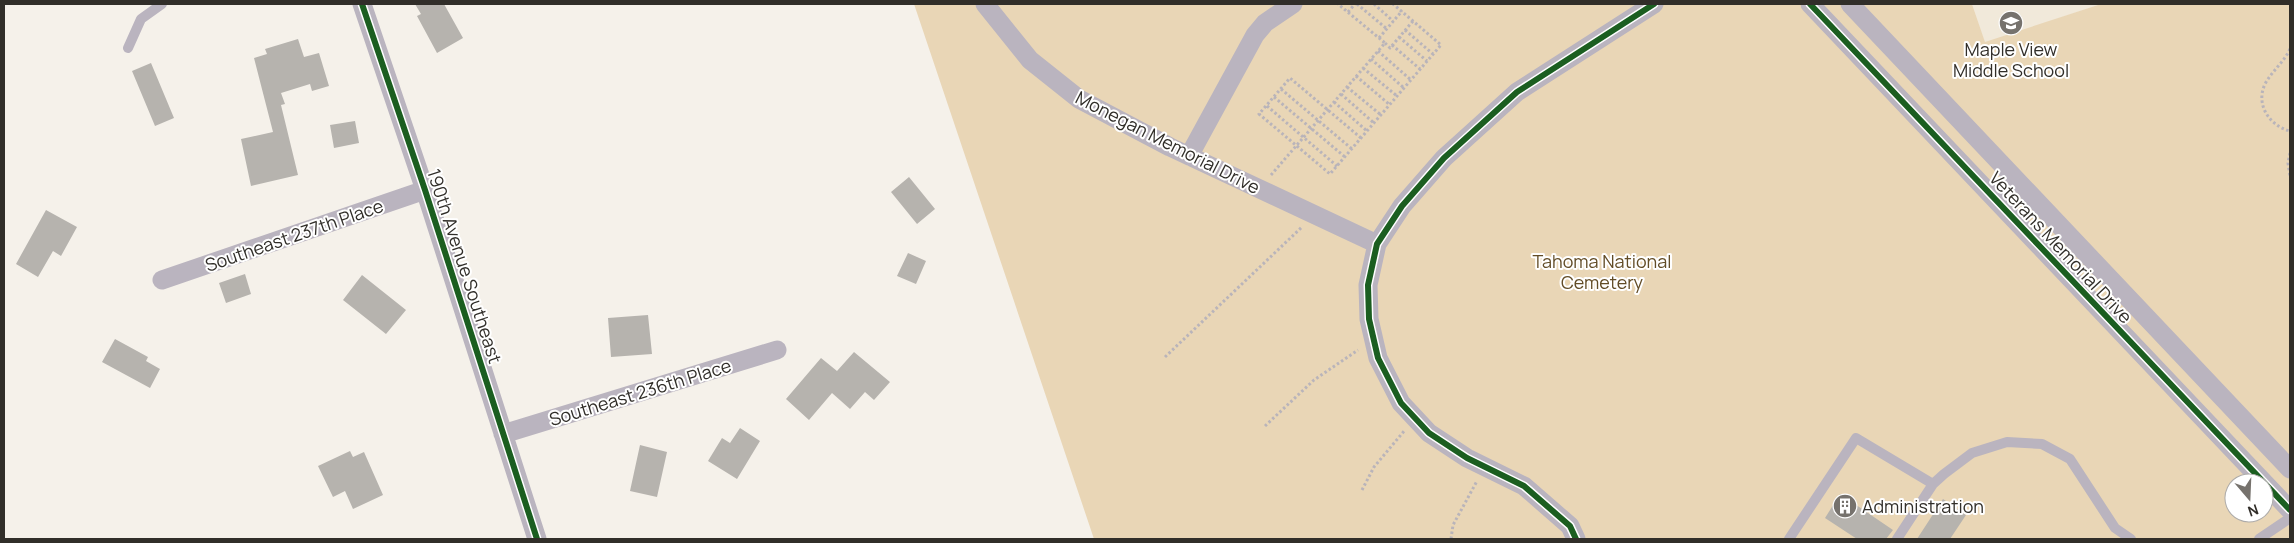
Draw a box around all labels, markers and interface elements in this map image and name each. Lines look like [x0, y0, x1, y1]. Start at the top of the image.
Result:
school or university icon: Maple View Middle School [1998, 10, 2024, 36]
place label: Maple View Middle School [1953, 37, 2069, 82]
street label: Monegan Memorial Drive [1072, 85, 1264, 199]
street label: 190th Avenue Southeast [422, 166, 508, 366]
street label: Veterans Memorial Drive [1984, 166, 2138, 328]
street label: Southeast 237th Place [202, 193, 386, 277]
park label: Tahoma National Cemetery [1533, 249, 1671, 294]
street label: Southeast 236th Place [546, 353, 734, 431]
north arrow [2224, 473, 2274, 523]
building icon: Administration [1832, 493, 1858, 519]
place label: Administration [1862, 494, 1984, 518]
text: N [2246, 500, 2261, 521]

